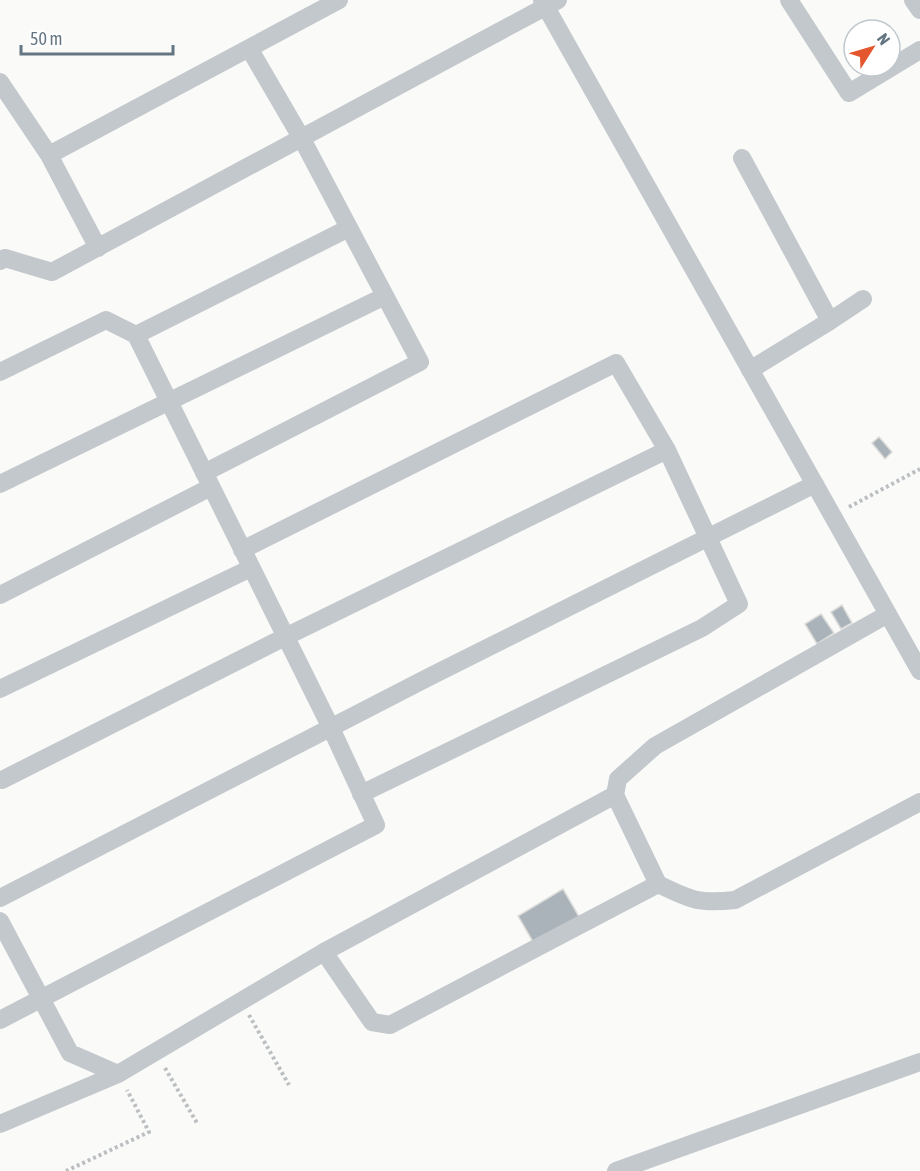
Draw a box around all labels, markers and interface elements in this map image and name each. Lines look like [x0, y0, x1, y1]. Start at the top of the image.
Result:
scale bar [21, 18, 172, 56]
north arrow [842, 18, 902, 78]
text: 50 m [30, 28, 62, 49]
text: N [874, 30, 894, 48]

